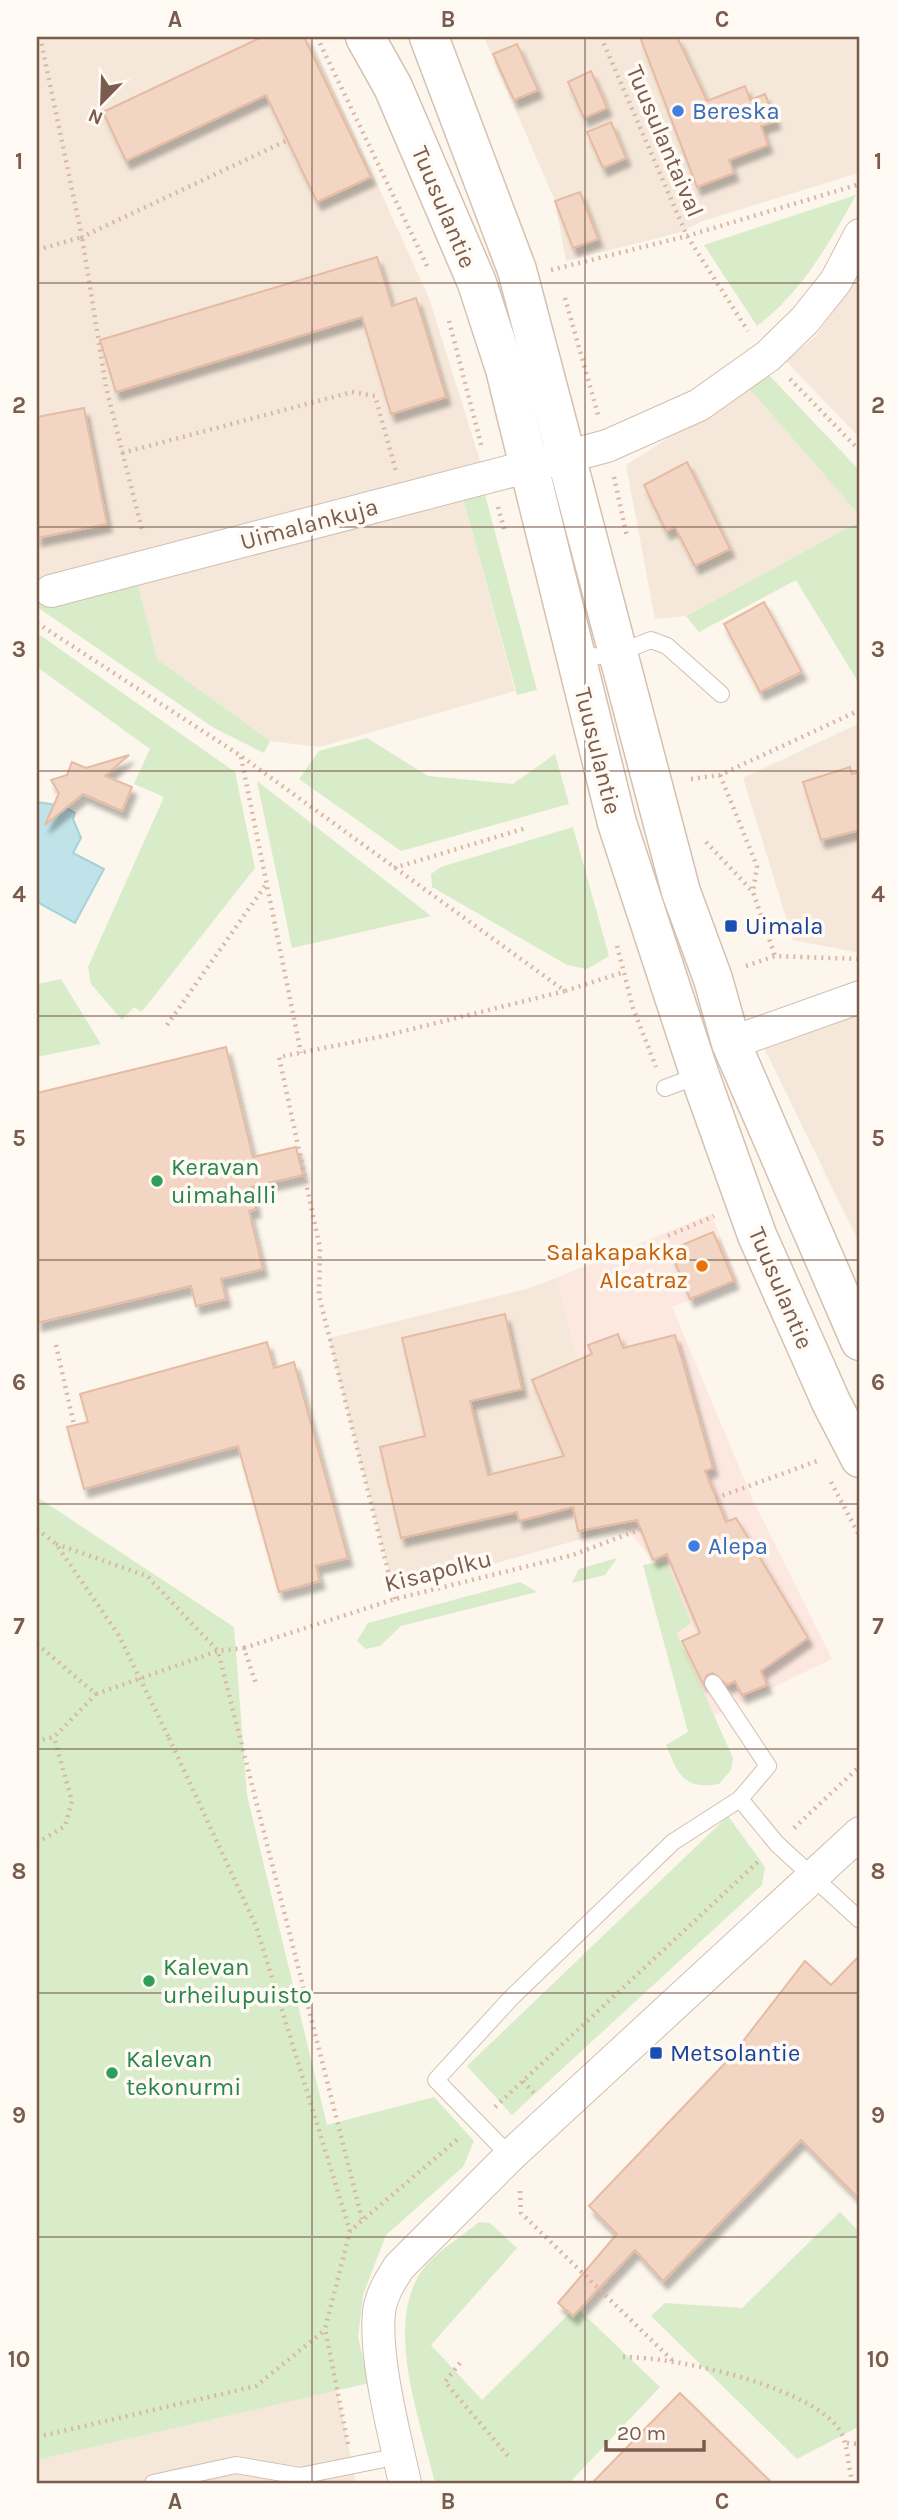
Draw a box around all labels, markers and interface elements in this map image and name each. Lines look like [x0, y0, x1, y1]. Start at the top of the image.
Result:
text: A [168, 6, 182, 33]
text: B [441, 6, 455, 33]
text: C [715, 6, 729, 33]
street label: Tuusulantaival [620, 61, 710, 221]
north arrow [66, 66, 136, 136]
place label: Bereska [692, 97, 780, 125]
marker: Bereska [670, 103, 686, 119]
text: N [85, 104, 106, 130]
street label: Tuusulantie [406, 142, 482, 272]
text: 1 [15, 148, 23, 175]
text: 1 [874, 148, 882, 175]
text: 2 [12, 392, 26, 419]
text: 2 [871, 392, 885, 419]
street label: Uimalankuja [237, 492, 381, 556]
text: 3 [12, 636, 26, 663]
text: 3 [871, 636, 885, 663]
street label: Tuusulantie [569, 685, 627, 817]
text: 4 [12, 881, 26, 908]
text: 4 [871, 881, 885, 908]
place label: Uimala [745, 912, 823, 940]
marker: Uimala [723, 918, 739, 934]
text: 5 [12, 1125, 26, 1152]
text: 5 [871, 1125, 885, 1152]
place label: Keravan uimahalli [171, 1153, 277, 1209]
marker: Keravan uimahalli [149, 1173, 165, 1189]
street label: Tuusulantie [743, 1223, 819, 1353]
place label: Salakapakka Alcatraz [546, 1238, 688, 1294]
marker: Salakapakka Alcatraz [694, 1258, 710, 1274]
text: 6 [12, 1369, 26, 1396]
text: 6 [871, 1369, 885, 1396]
place label: Alepa [708, 1532, 768, 1560]
marker: Alepa [686, 1538, 702, 1554]
street label: Kisapolku [381, 1544, 495, 1598]
text: 7 [13, 1613, 25, 1640]
text: 7 [872, 1613, 884, 1640]
text: 8 [12, 1858, 26, 1885]
text: 8 [871, 1858, 885, 1885]
place label: Kalevan urheilupuisto [163, 1953, 312, 2009]
marker: Kalevan urheilupuisto [141, 1973, 157, 1989]
place label: Metsolantie [670, 2039, 800, 2067]
place label: Kalevan tekonurmi [126, 2045, 241, 2101]
marker: Metsolantie [648, 2045, 664, 2061]
marker: Kalevan tekonurmi [104, 2065, 120, 2081]
text: 9 [12, 2102, 26, 2129]
text: 9 [871, 2102, 885, 2129]
text: 10 [8, 2346, 30, 2373]
text: 10 [867, 2346, 889, 2373]
scale bar [606, 2408, 704, 2452]
text: 20 m [617, 2421, 666, 2445]
text: A [168, 2488, 182, 2515]
text: B [441, 2488, 455, 2515]
text: C [715, 2488, 729, 2515]

